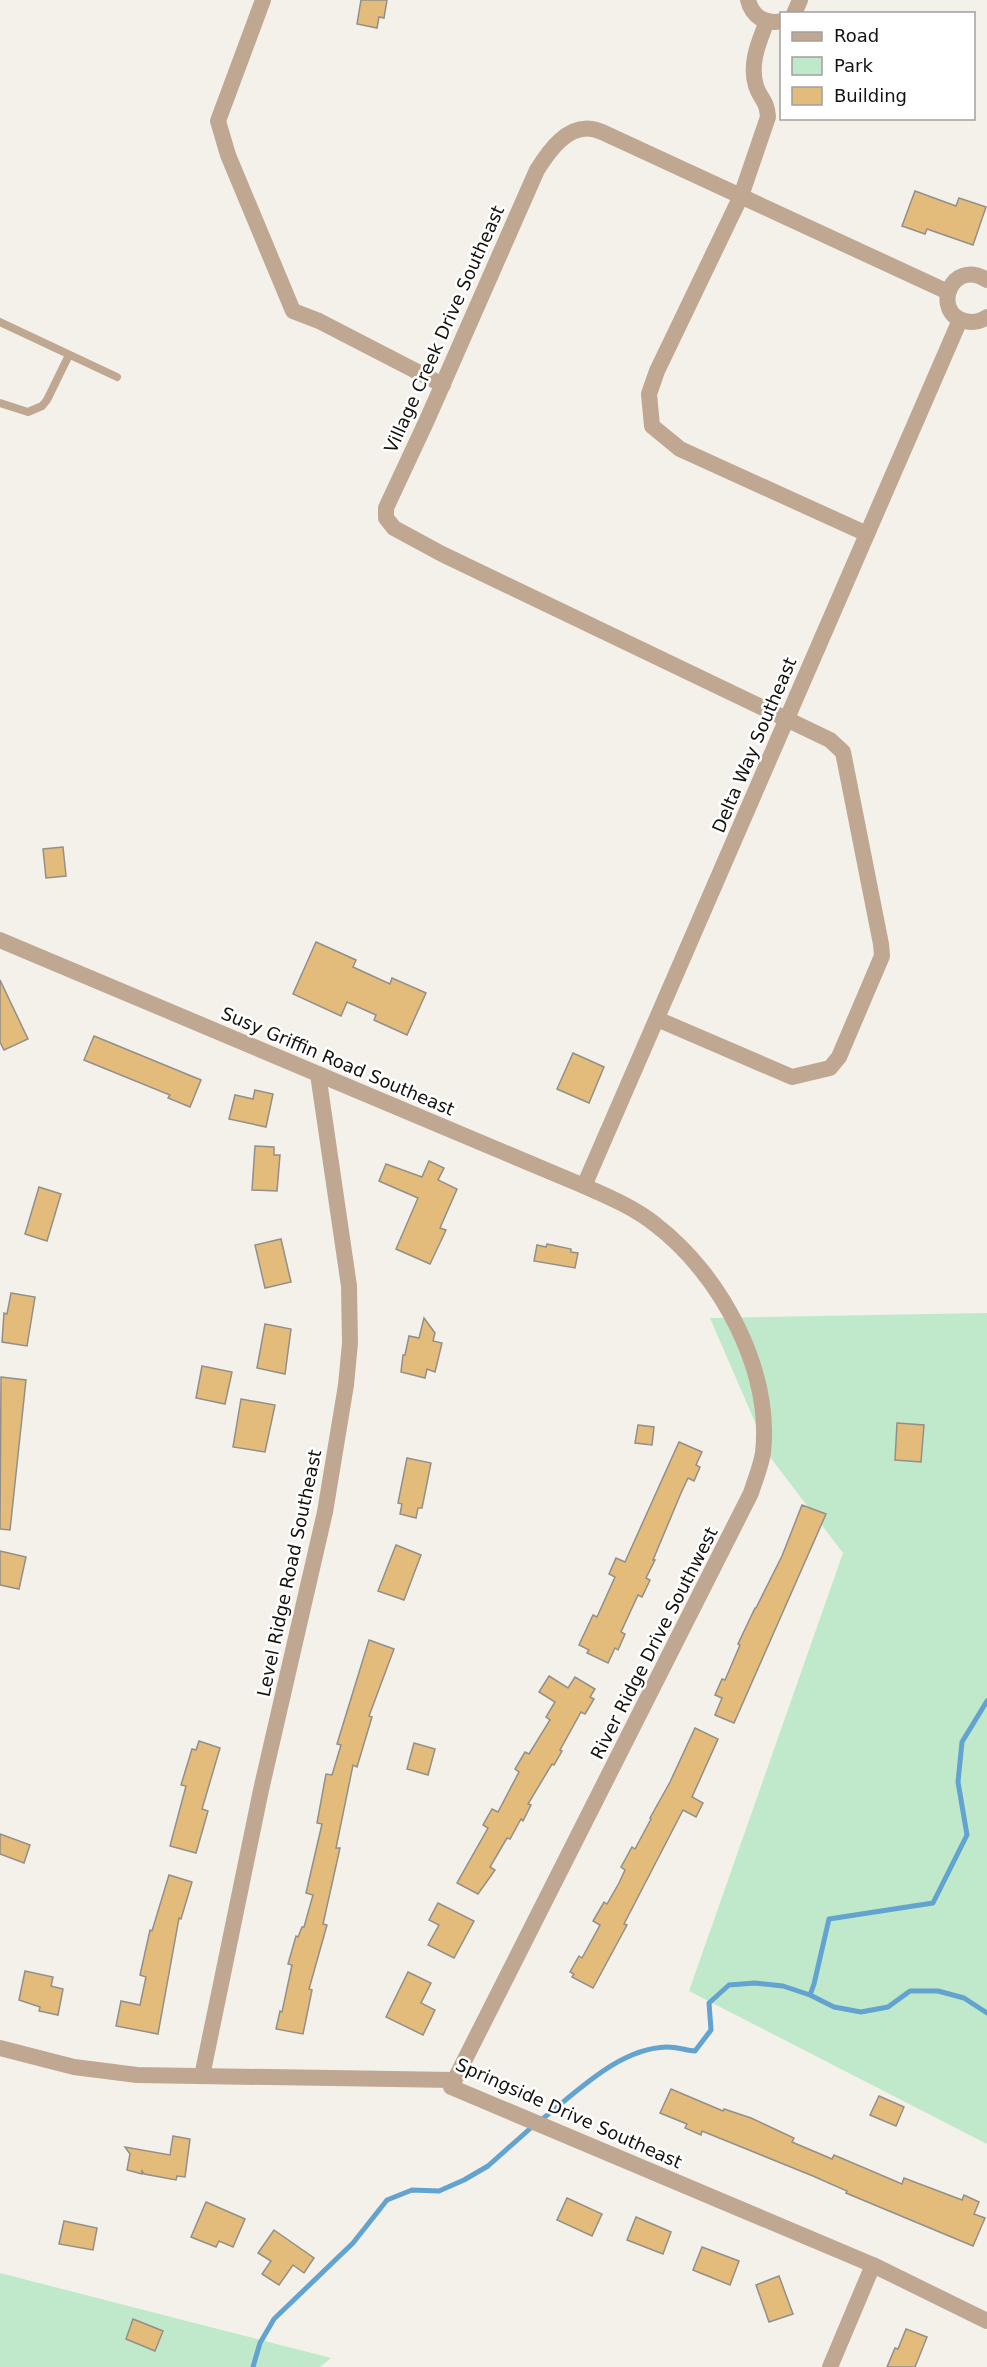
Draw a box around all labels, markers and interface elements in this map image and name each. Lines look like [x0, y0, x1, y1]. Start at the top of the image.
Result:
legend [780, 12, 975, 120]
text: Road [834, 25, 879, 46]
text: Park [834, 55, 873, 76]
text: Building [834, 85, 907, 106]
street label: Village Creek Drive Southeast [380, 202, 508, 456]
street label: Delta Way Southeast [707, 654, 801, 836]
street label: Susy Griffin Road Southeast [218, 1002, 458, 1120]
street label: Level Ridge Road Southeast [253, 1448, 325, 1698]
street label: River Ridge Drive Southwest [586, 1523, 722, 1763]
street label: Springside Drive Southeast [453, 2054, 685, 2172]

